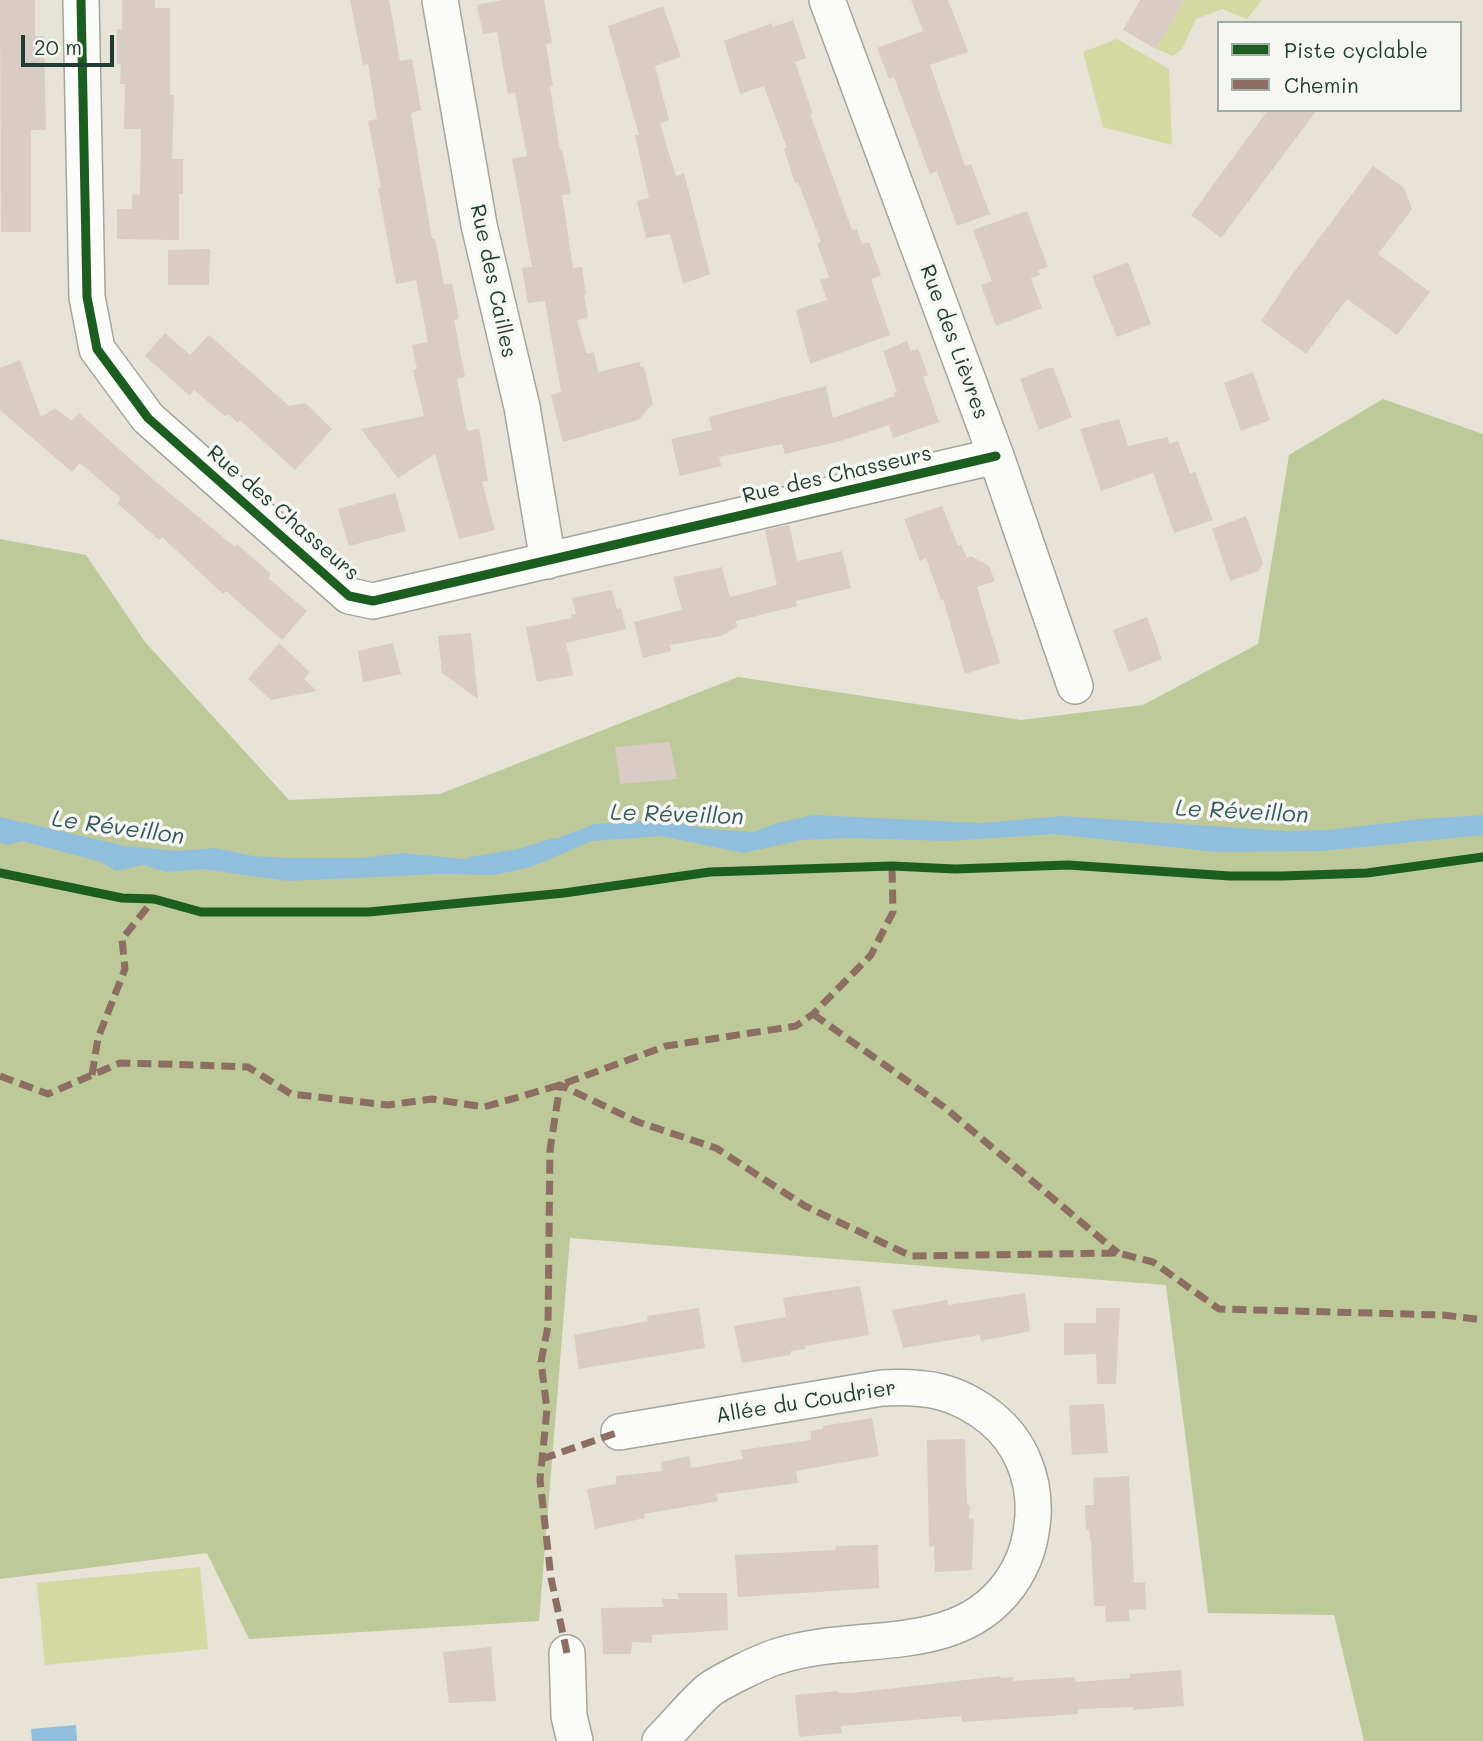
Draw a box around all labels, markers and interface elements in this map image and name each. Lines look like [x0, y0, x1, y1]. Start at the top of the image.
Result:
scale bar [24, 21, 117, 65]
legend [1217, 21, 1462, 112]
text: 20 m [34, 33, 82, 60]
text: Piste cyclable [1284, 36, 1428, 63]
text: Chemin [1284, 71, 1359, 98]
street label: Rue des Cailles [464, 202, 522, 360]
street label: Rue des Lièvres [914, 261, 994, 423]
street label: Rue des Chasseurs [202, 440, 364, 586]
street label: Rue des Chasseurs [740, 441, 934, 509]
water label: Le Réveillon [1175, 795, 1309, 829]
water label: Le Réveillon [610, 799, 744, 831]
water label: Le Réveillon [50, 805, 186, 851]
street label: Allée du Coudrier [714, 1375, 898, 1429]

